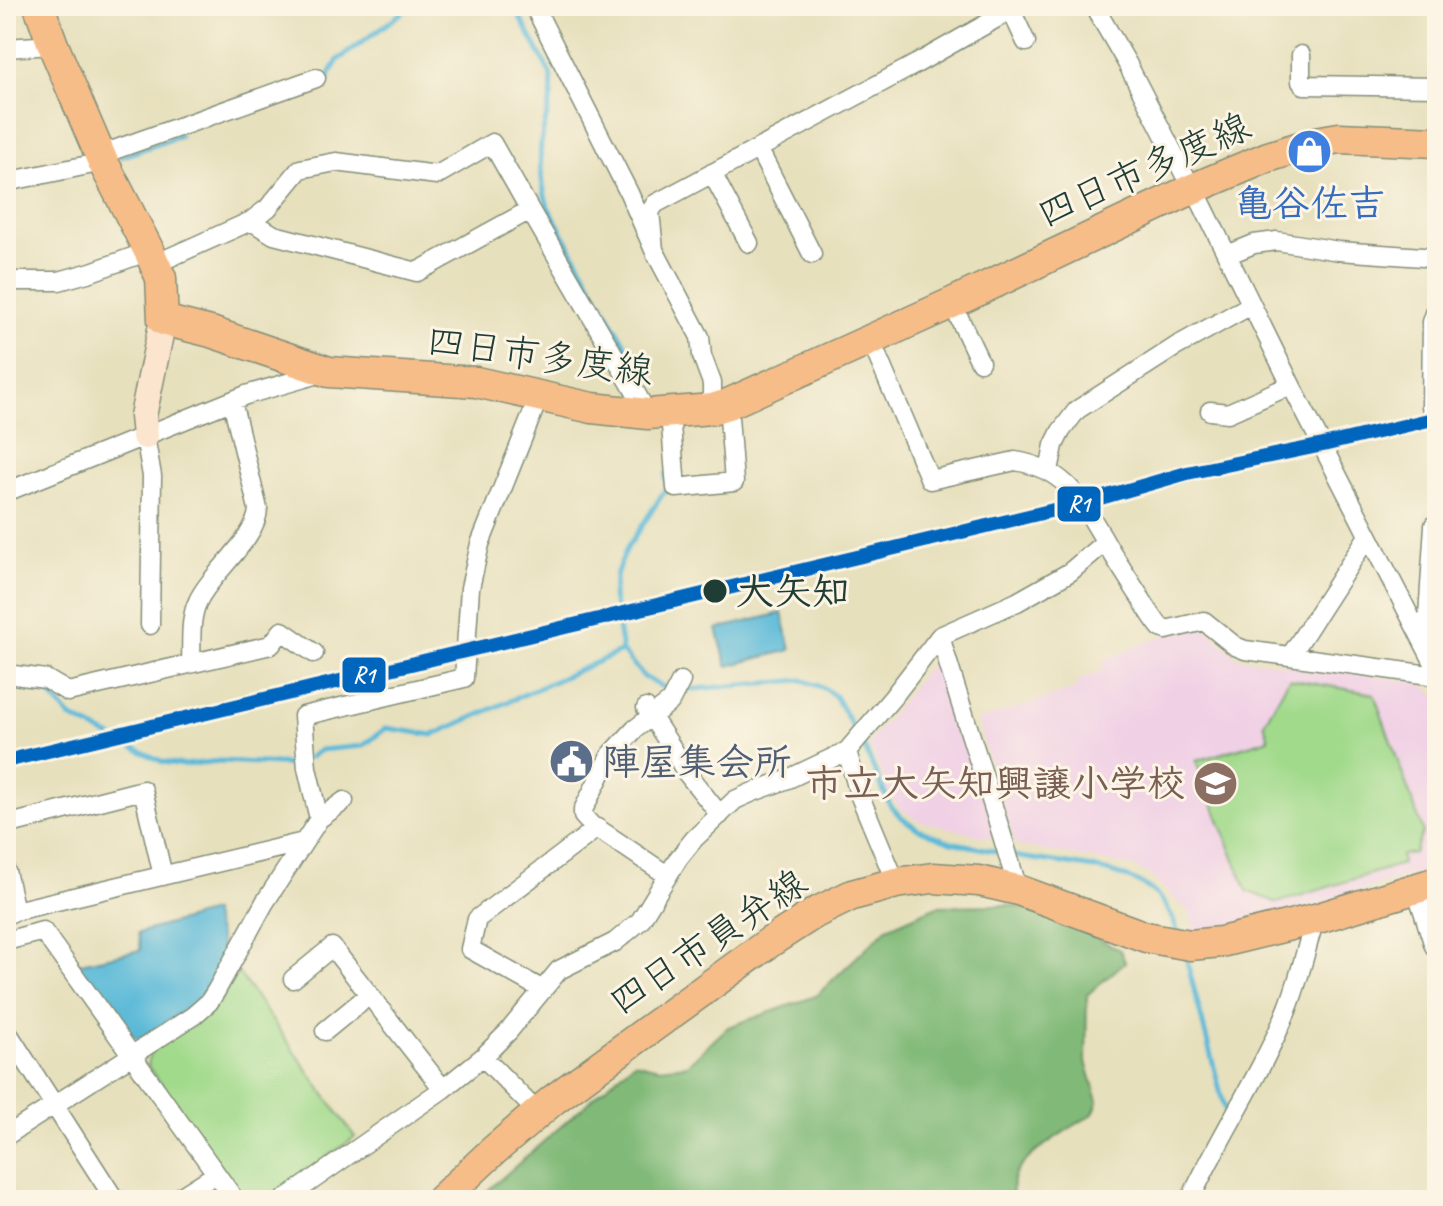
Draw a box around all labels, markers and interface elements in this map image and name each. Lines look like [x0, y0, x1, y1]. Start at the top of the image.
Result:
street label: 四日市多度線 [1030, 102, 1258, 238]
shop icon: 亀谷佐吉 [1286, 128, 1334, 176]
place label: 亀谷佐吉 [1234, 180, 1386, 227]
street label: 四日市多度線 [424, 317, 656, 395]
line badge: R1 [1056, 485, 1102, 523]
text: R1 [1068, 491, 1092, 519]
place label: 大矢知 [736, 568, 850, 615]
marker: 大矢知 [701, 577, 729, 605]
line badge: R1 [341, 656, 387, 694]
text: R1 [353, 662, 377, 690]
public building icon: 陣屋集会所 [547, 738, 595, 786]
place label: 陣屋集会所 [602, 739, 792, 786]
school or university icon: 市立大矢知興譲小学校 [1192, 759, 1240, 807]
place label: 市立大矢知興譲小学校 [805, 760, 1185, 807]
street label: 四日市員弁線 [600, 859, 816, 1025]

